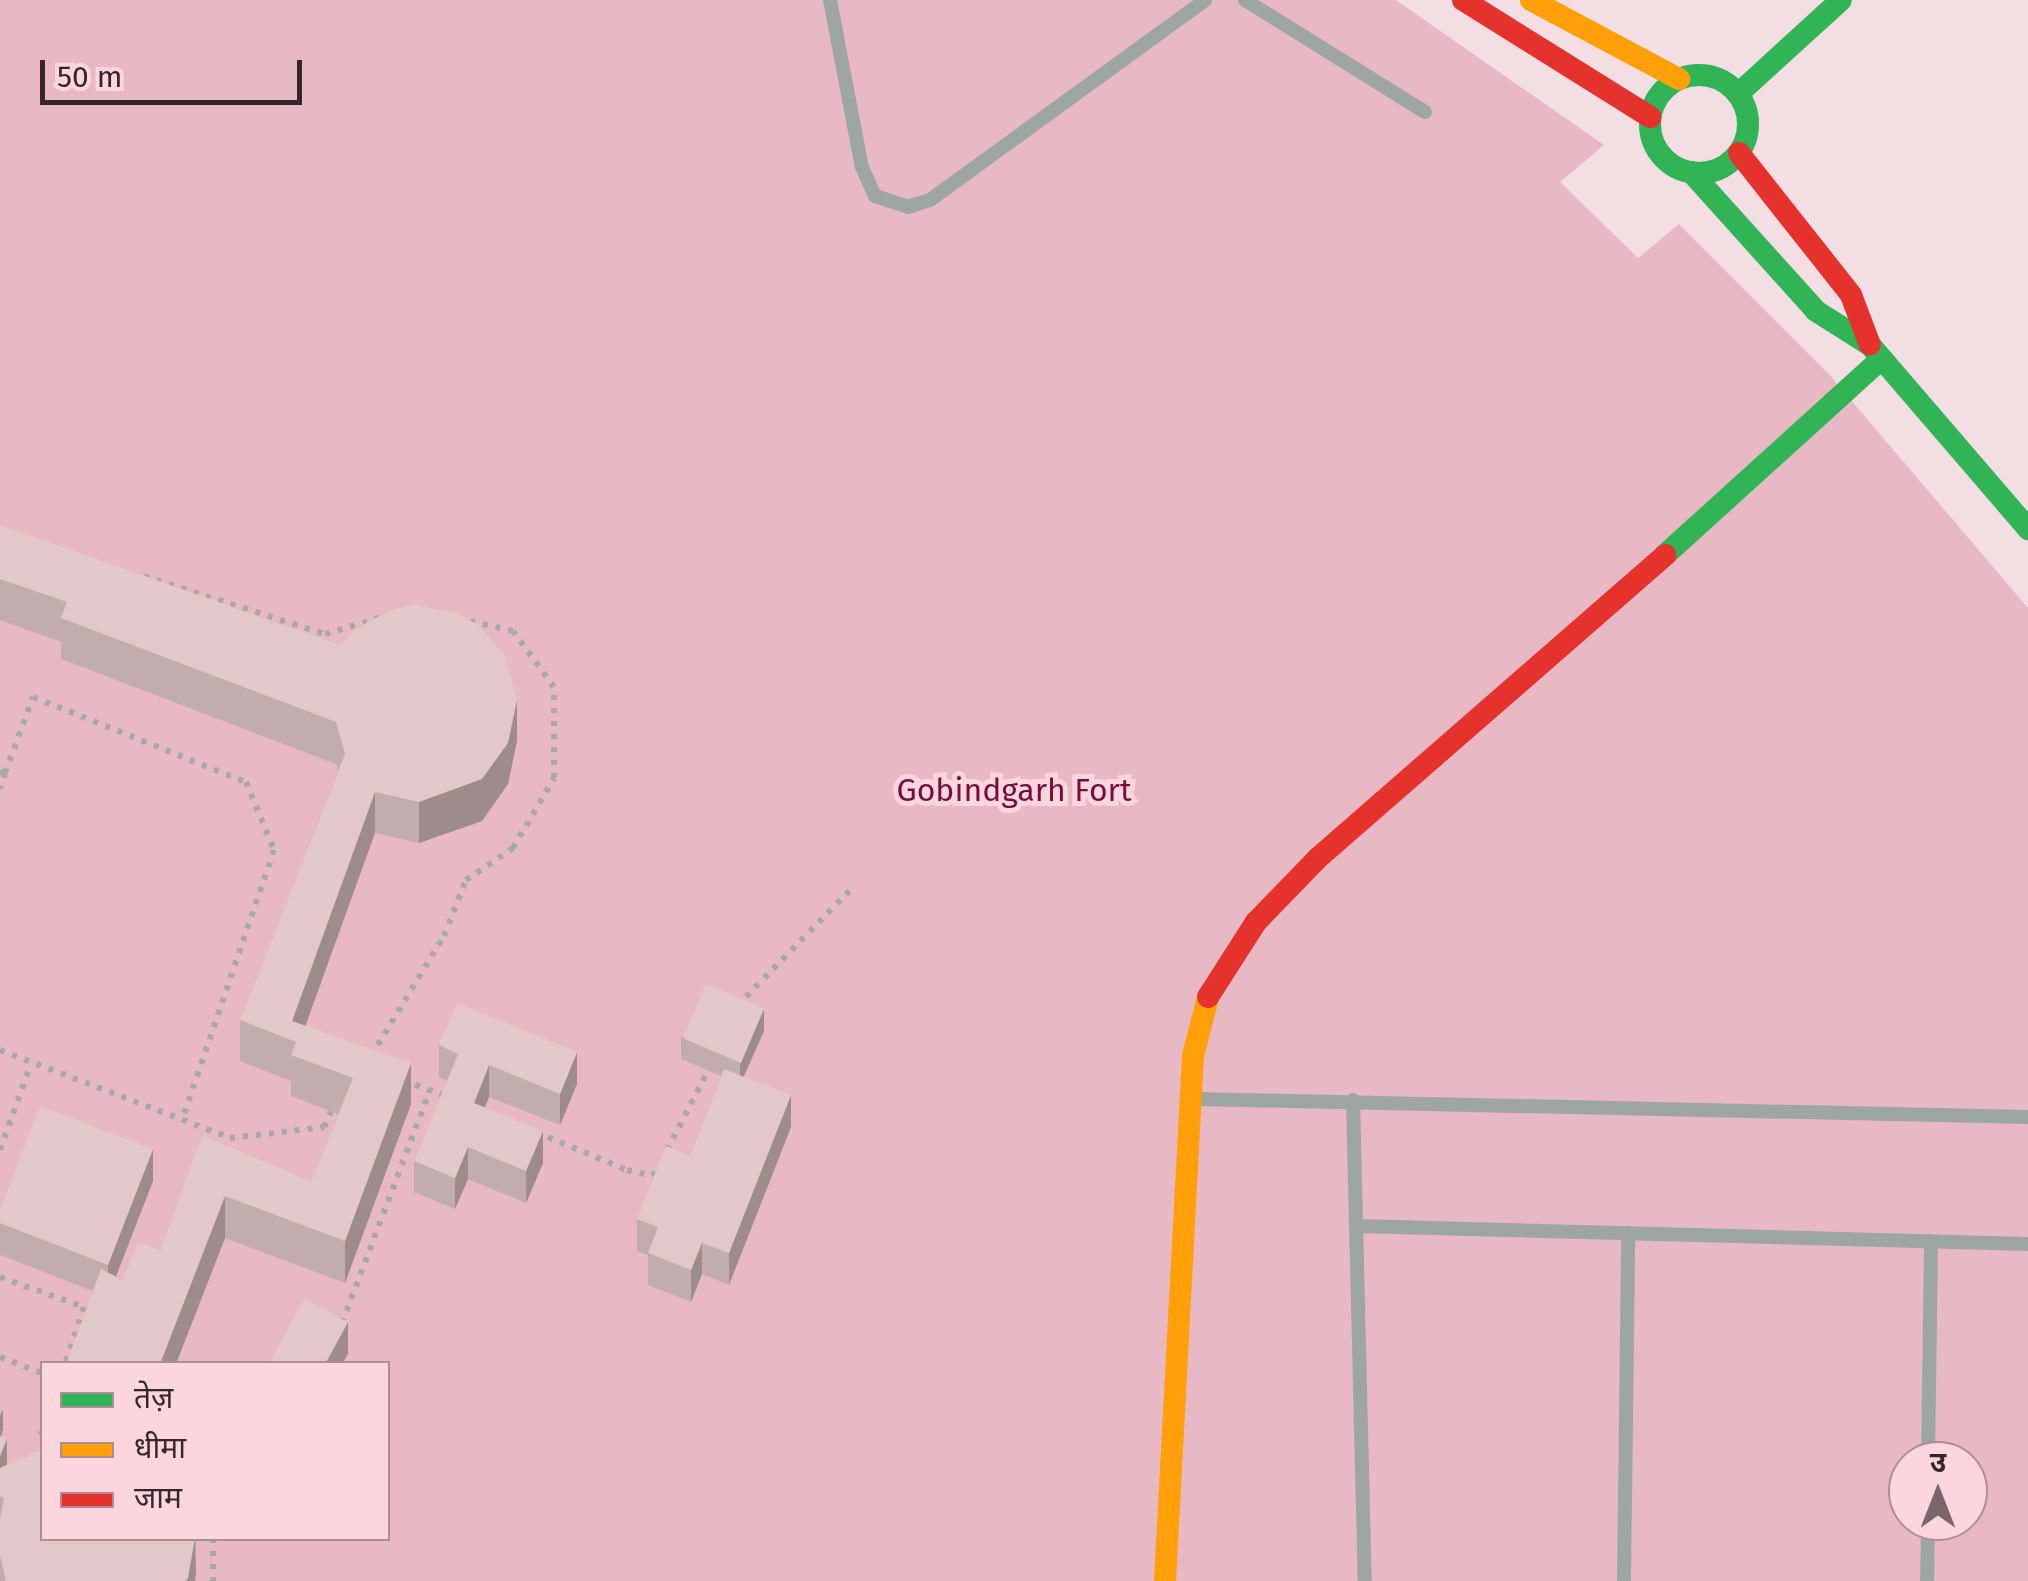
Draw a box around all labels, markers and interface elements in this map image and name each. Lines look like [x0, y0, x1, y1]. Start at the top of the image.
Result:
scale bar [45, 40, 308, 102]
text: 50 m [57, 59, 122, 95]
park label: Gobindgarh Fort [896, 771, 1132, 809]
legend [40, 1361, 390, 1541]
text: तेज़ [134, 1380, 173, 1416]
text: धीमा [134, 1430, 186, 1466]
north arrow [1888, 1441, 1988, 1541]
text: उ [1930, 1446, 1946, 1479]
text: जाम [134, 1480, 182, 1516]

